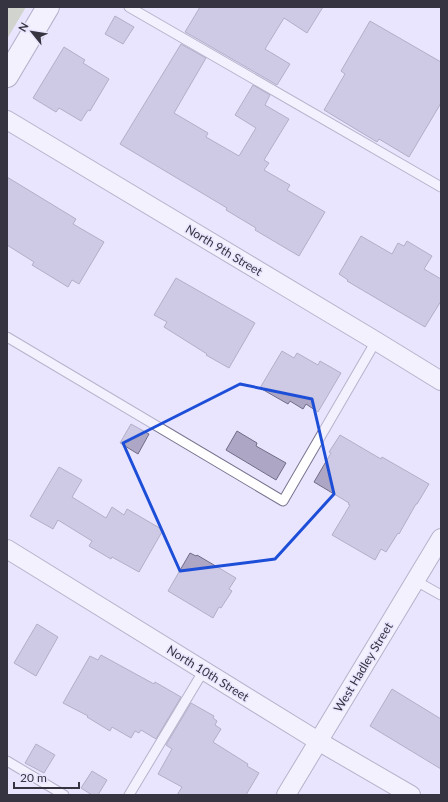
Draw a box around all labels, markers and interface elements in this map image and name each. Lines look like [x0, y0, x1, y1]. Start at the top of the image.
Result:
north arrow [12, 12, 52, 52]
text: N [15, 20, 31, 34]
street label: North 9th Street [183, 221, 266, 279]
street label: West Hadley Street [330, 619, 396, 715]
street label: North 10th Street [164, 642, 252, 705]
scale bar [14, 764, 79, 790]
text: 20 m [20, 770, 47, 785]

